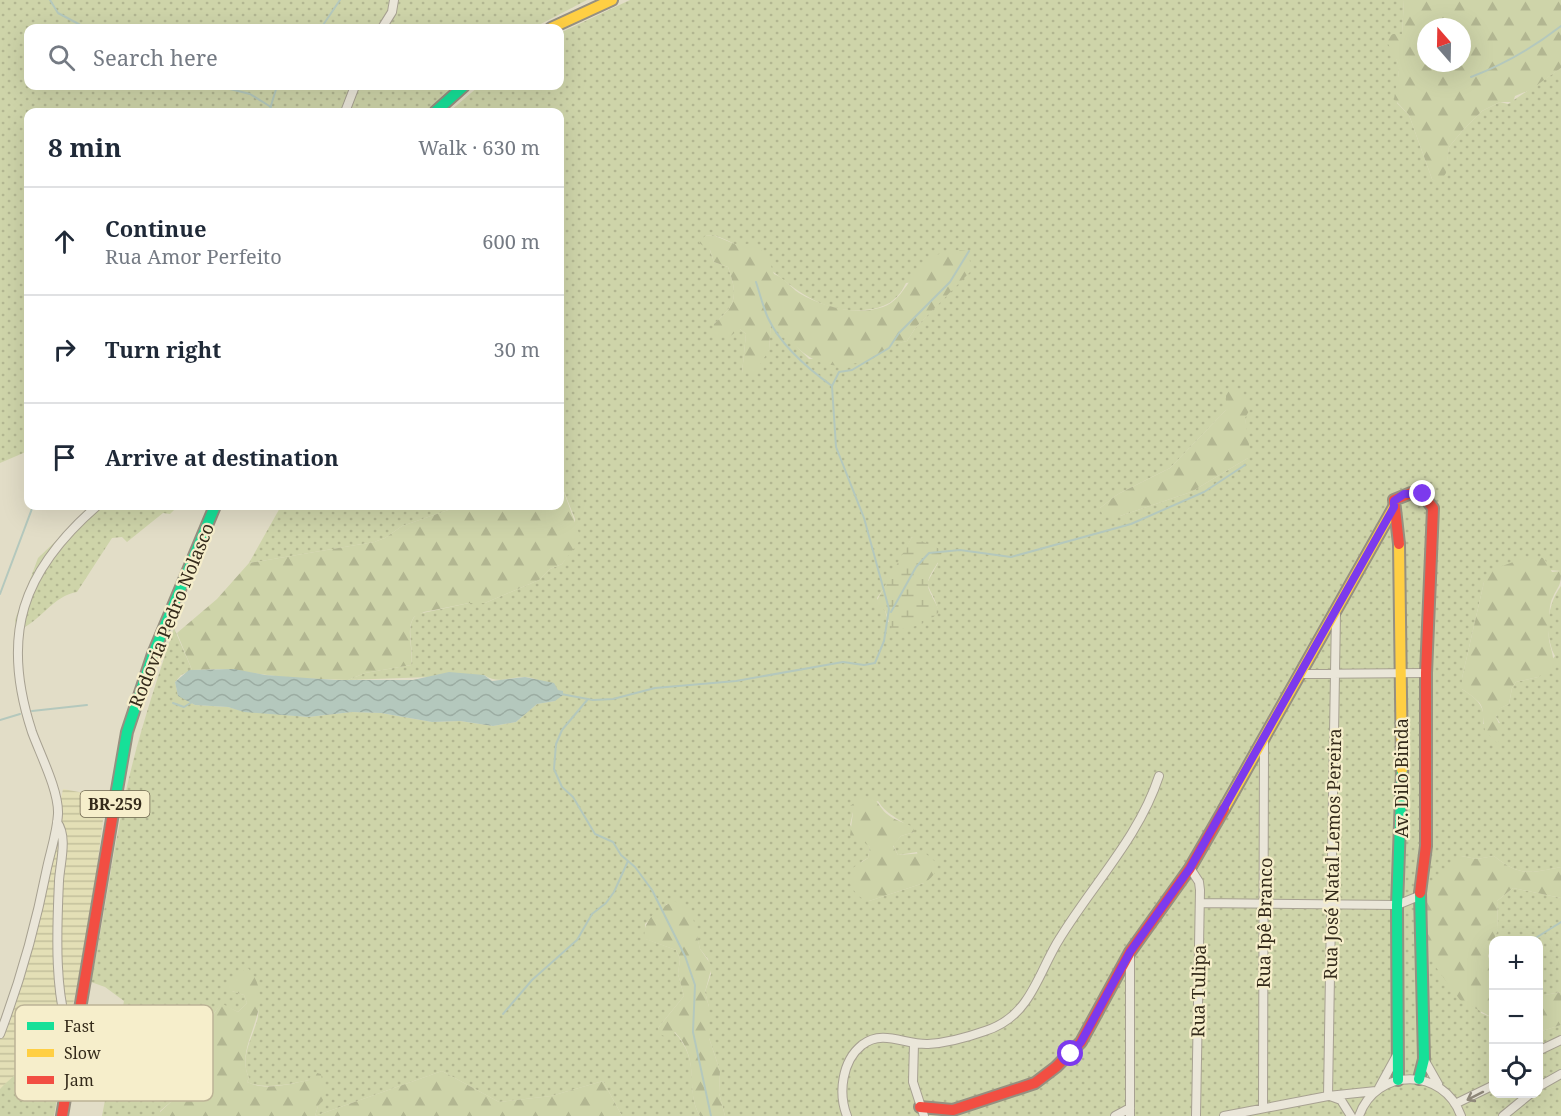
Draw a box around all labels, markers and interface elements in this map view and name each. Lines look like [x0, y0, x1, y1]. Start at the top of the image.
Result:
north arrow [1417, 18, 1471, 72]
search box [24, 24, 564, 90]
icon: search [45, 41, 78, 74]
text: Search here [93, 42, 218, 72]
text: 8 min [48, 129, 122, 165]
text: Walk · 630 m [418, 134, 540, 161]
text: Continue [105, 213, 207, 243]
icon: ahead [48, 225, 81, 258]
text: 600 m [482, 228, 540, 255]
text: Rua Amor Perfeito [105, 243, 282, 270]
icon: right [48, 333, 81, 366]
text: Turn right [105, 334, 221, 364]
text: 30 m [494, 336, 540, 363]
icon: arrive [48, 441, 81, 474]
text: Arrive at destination [105, 442, 339, 472]
route end [1409, 480, 1435, 506]
street label: Rodovia Pedro Nolasco [123, 519, 219, 711]
street label: Av. Dilo Binda [1389, 718, 1413, 838]
street label: Rua José Natal Lemos Pereira [1318, 728, 1346, 980]
road number: BR-259 [80, 791, 150, 817]
street label: Rua Ipê Branco [1251, 857, 1277, 989]
map controls [1489, 936, 1543, 1098]
button: + [1489, 936, 1543, 990]
street label: Rua Tulipa [1185, 944, 1211, 1038]
button: − [1489, 990, 1543, 1044]
legend [15, 1005, 213, 1101]
text: Fast [64, 1015, 95, 1037]
route start [1057, 1040, 1083, 1066]
text: Slow [64, 1042, 101, 1064]
button: locate [1489, 1044, 1543, 1098]
text: Jam [63, 1069, 94, 1091]
one-way arrow [1467, 1091, 1485, 1103]

